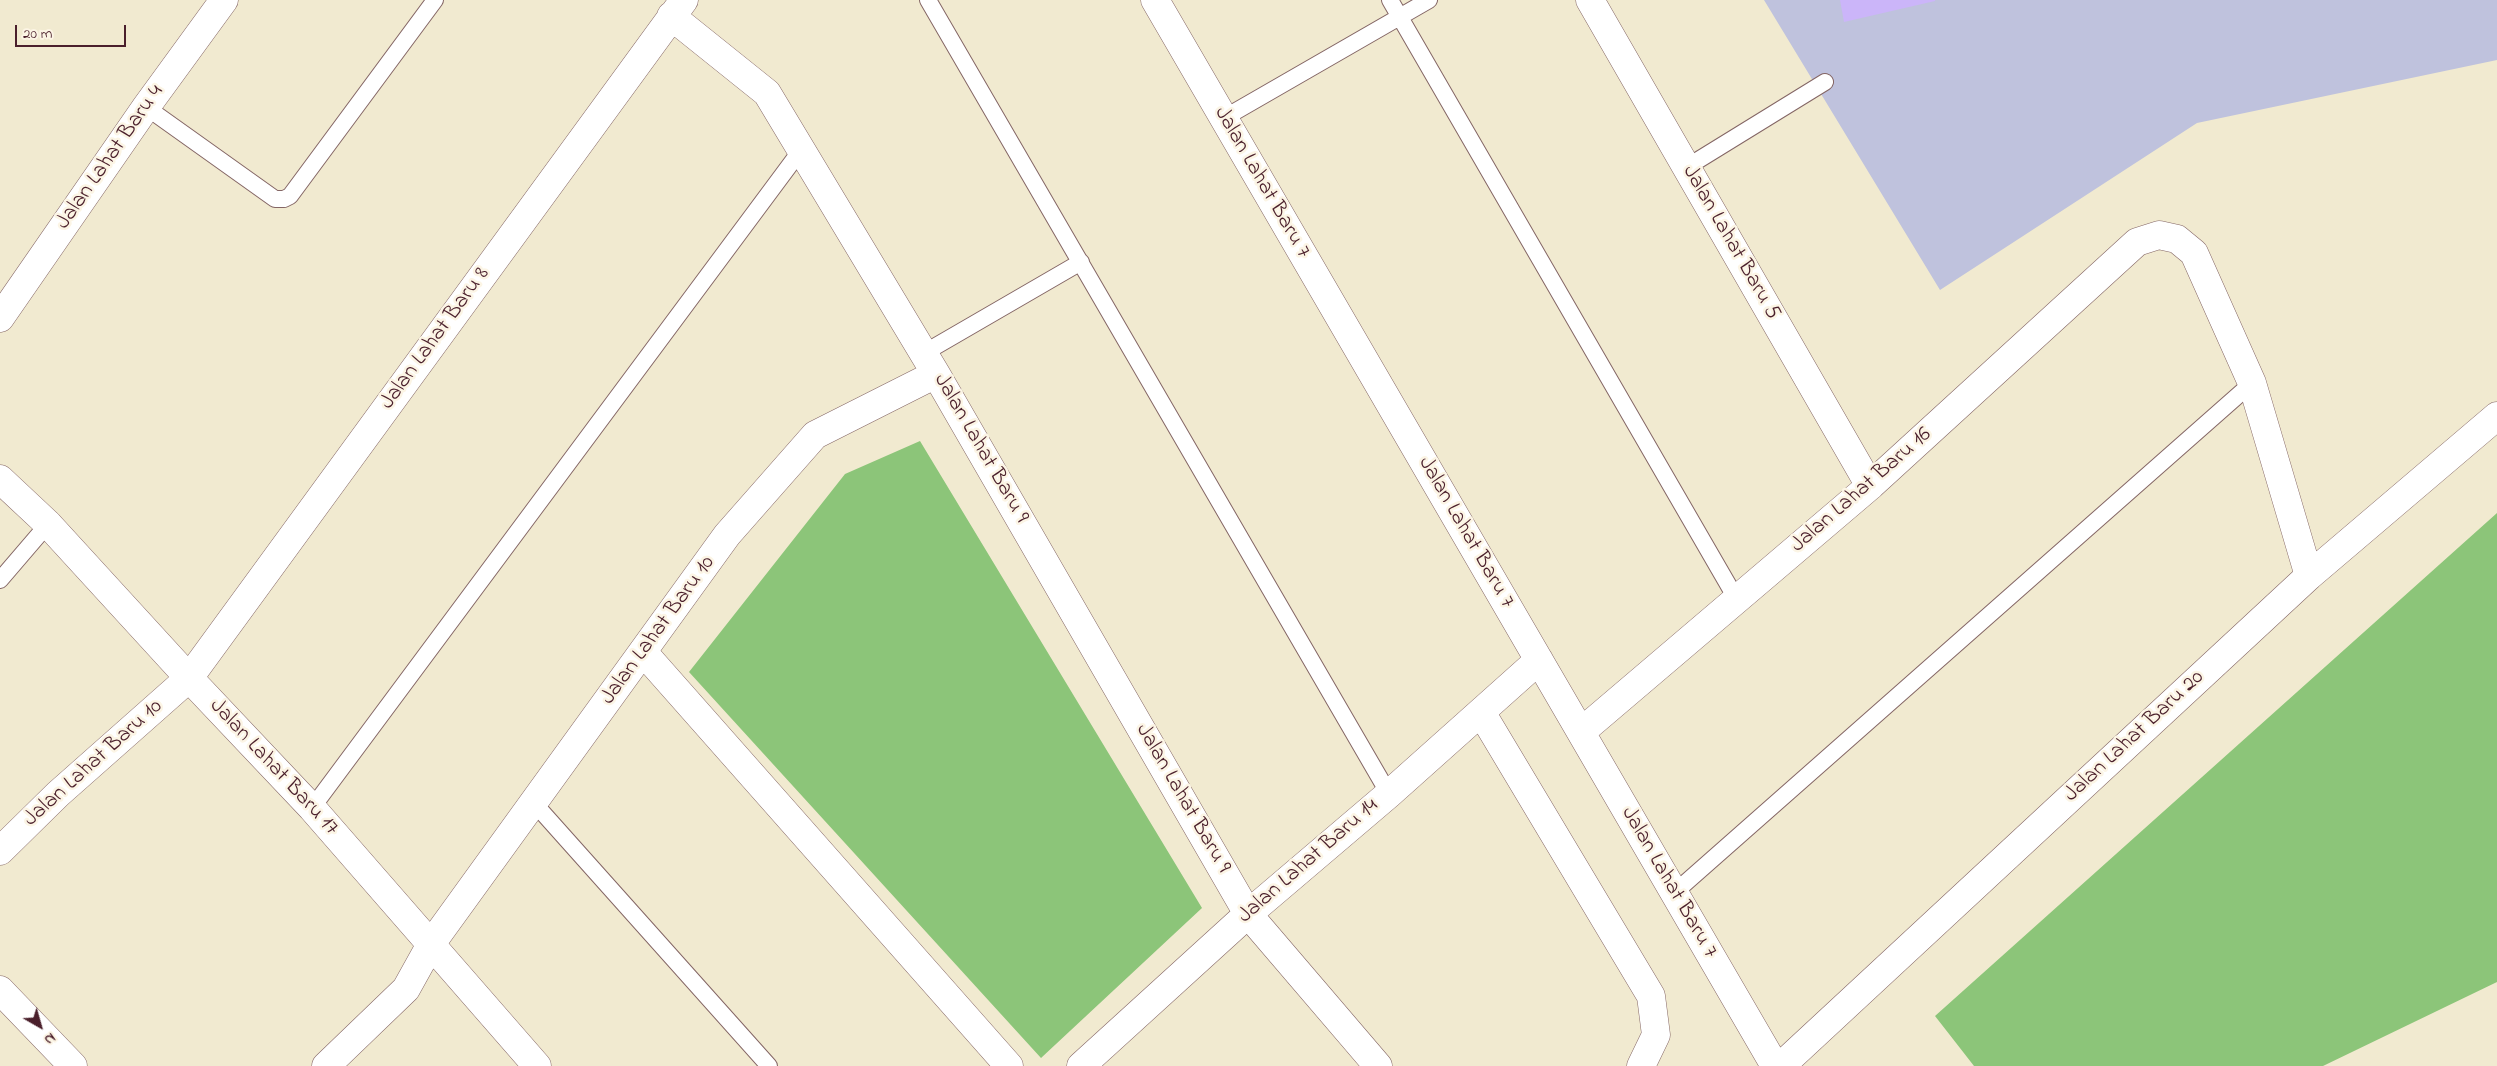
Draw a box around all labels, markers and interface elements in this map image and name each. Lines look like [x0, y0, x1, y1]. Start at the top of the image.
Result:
scale bar [18, 15, 129, 47]
text: 20 m [23, 23, 52, 45]
street label: Jalan Lahat Baru 4 [51, 81, 171, 235]
street label: Jalan Lahat Baru 7 [1207, 103, 1315, 263]
street label: Jalan Lahat Baru 5 [1675, 161, 1785, 325]
street label: Jalan Lahat Baru 8 [375, 263, 497, 415]
street label: Jalan Lahat Baru 9 [927, 370, 1033, 528]
street label: Jalan Lahat Baru 16 [1786, 423, 1938, 559]
street label: Jalan Lahat Baru 7 [1411, 453, 1519, 613]
street label: Jalan Lahat Baru 10 [596, 551, 722, 711]
street label: Jalan Lahat Baru 20 [2060, 665, 2210, 809]
street label: Jalan Lahat Baru 17 [203, 694, 343, 842]
street label: Jalan Lahat Baru 10 [19, 695, 169, 833]
street label: Jalan Lahat Baru 9 [1129, 720, 1235, 878]
street label: Jalan Lahat Baru 14 [1233, 794, 1385, 930]
street label: Jalan Lahat Baru 7 [1614, 803, 1722, 963]
north arrow [15, 1001, 65, 1051]
text: N [39, 1027, 60, 1049]

